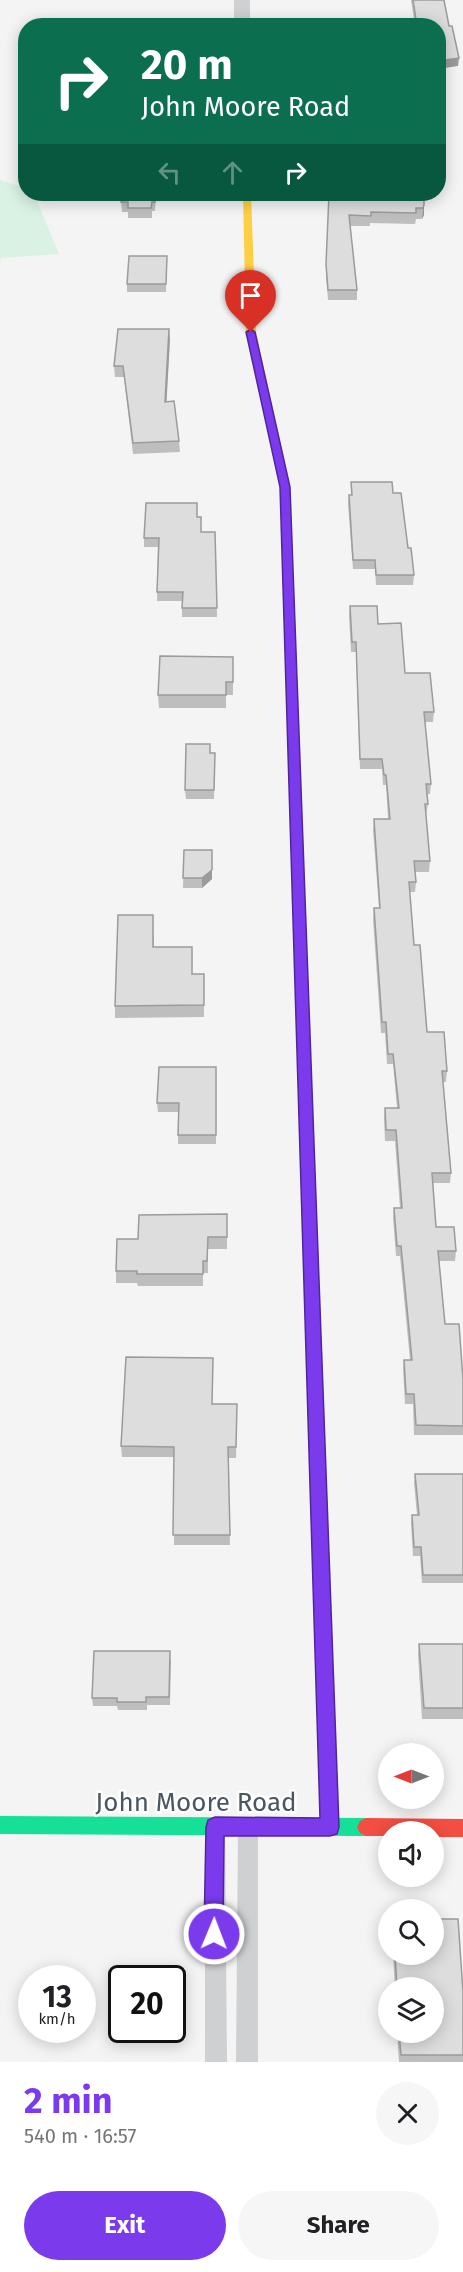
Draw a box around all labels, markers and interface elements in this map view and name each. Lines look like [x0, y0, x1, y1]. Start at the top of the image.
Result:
text: 20 m [141, 40, 233, 90]
icon: right [42, 42, 120, 120]
text: John Moore Road [141, 91, 350, 123]
icon: left [153, 156, 186, 189]
icon: ahead [216, 156, 249, 189]
icon: right [279, 156, 312, 189]
pin [225, 270, 276, 332]
icon: arrive [234, 279, 267, 312]
north arrow [378, 1743, 444, 1809]
map controls [378, 1743, 444, 2043]
street label: John Moore Road [95, 1787, 297, 1818]
button: sound [378, 1821, 444, 1887]
button: search [378, 1899, 444, 1965]
position arrow [182, 1902, 246, 1966]
speed limit sign: 20 [108, 1965, 186, 2043]
button: layers [378, 1977, 444, 2043]
text: 13 [42, 1979, 72, 2015]
text: km/h [38, 2010, 76, 2028]
text: 2 min [24, 2079, 113, 2123]
button: close [376, 2082, 439, 2145]
text: 540 m · 16:57 [24, 2124, 136, 2148]
button: Exit [24, 2191, 226, 2260]
button: Share [238, 2191, 439, 2260]

